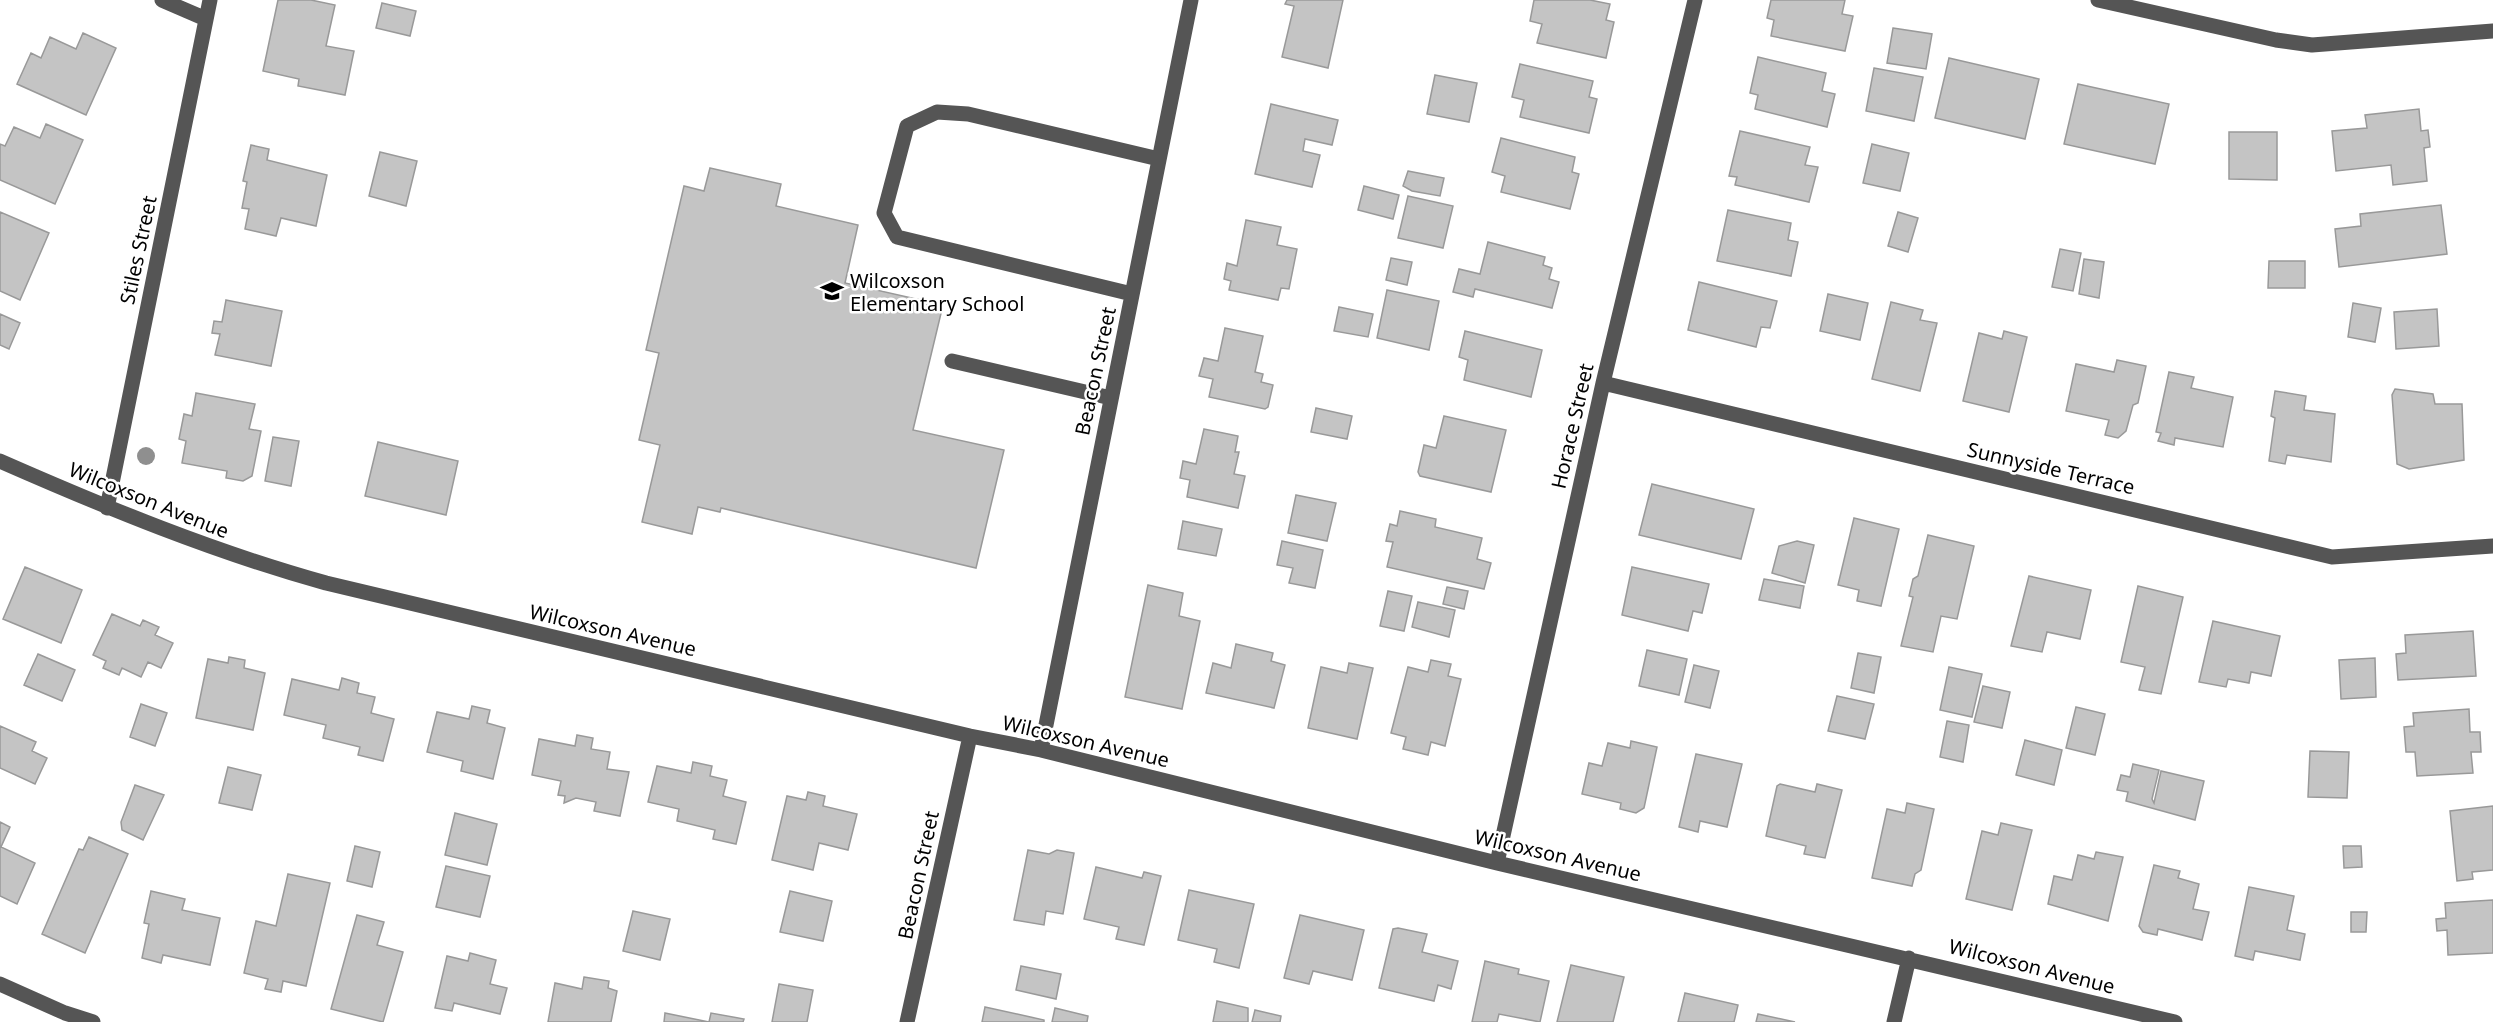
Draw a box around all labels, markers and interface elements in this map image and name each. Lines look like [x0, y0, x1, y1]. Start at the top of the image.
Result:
street label: Stiles Street [113, 193, 163, 307]
place label: Wilcoxson Elementary School [850, 267, 1024, 317]
school or university icon: Wilcoxson Elementary School [819, 278, 845, 304]
street label: Beacon Street [1068, 304, 1122, 438]
street label: Horace Street [1544, 361, 1600, 491]
street label: Sunnyside Terrace [1965, 436, 2137, 500]
street label: Wilcoxson Avenue [65, 456, 233, 544]
street label: Wilcoxson Avenue [527, 598, 699, 662]
street label: Wilcoxson Avenue [1000, 709, 1172, 773]
street label: Beacon Street [891, 808, 945, 942]
street label: Wilcoxson Avenue [1472, 823, 1644, 887]
street label: Wilcoxson Avenue [1946, 932, 2118, 1000]

